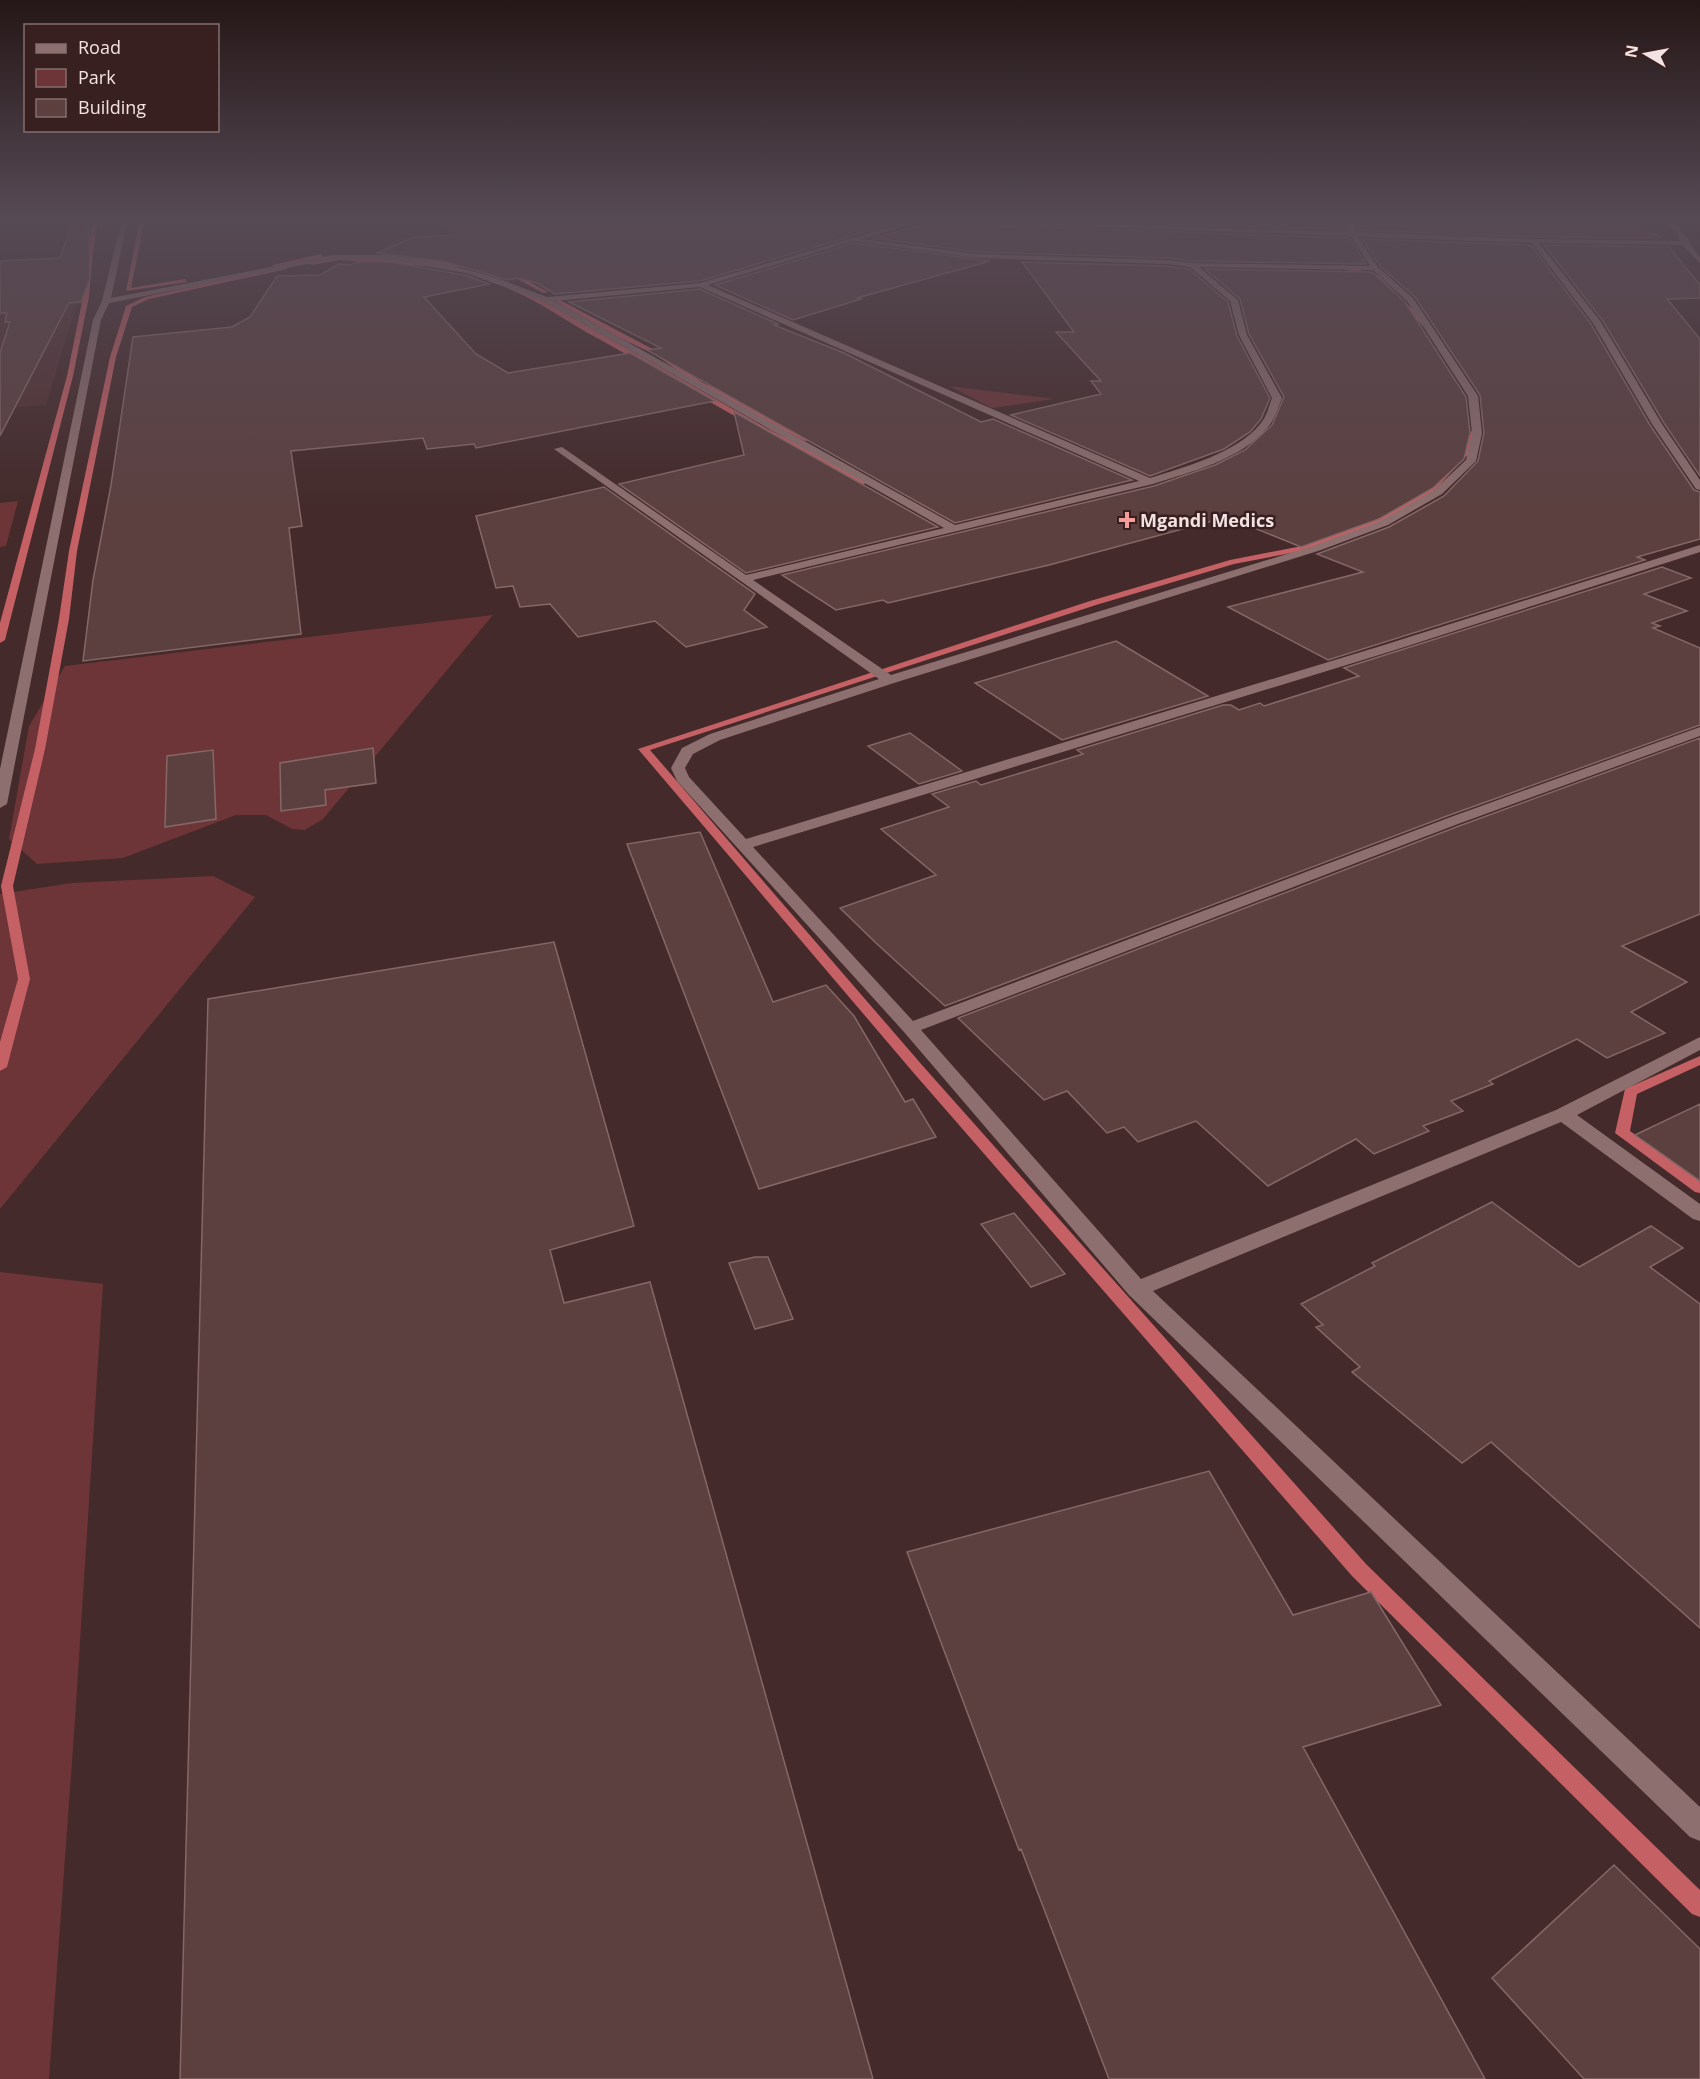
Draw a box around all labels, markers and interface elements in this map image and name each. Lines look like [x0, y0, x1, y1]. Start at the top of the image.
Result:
legend [24, 24, 219, 132]
north arrow [1616, 24, 1676, 84]
text: Road [78, 35, 121, 59]
text: N [1619, 43, 1643, 60]
text: Park [78, 65, 116, 89]
text: Building [78, 95, 146, 119]
place label: Mgandi Medics [1140, 508, 1274, 532]
marker: Mgandi Medics [1118, 511, 1136, 529]

